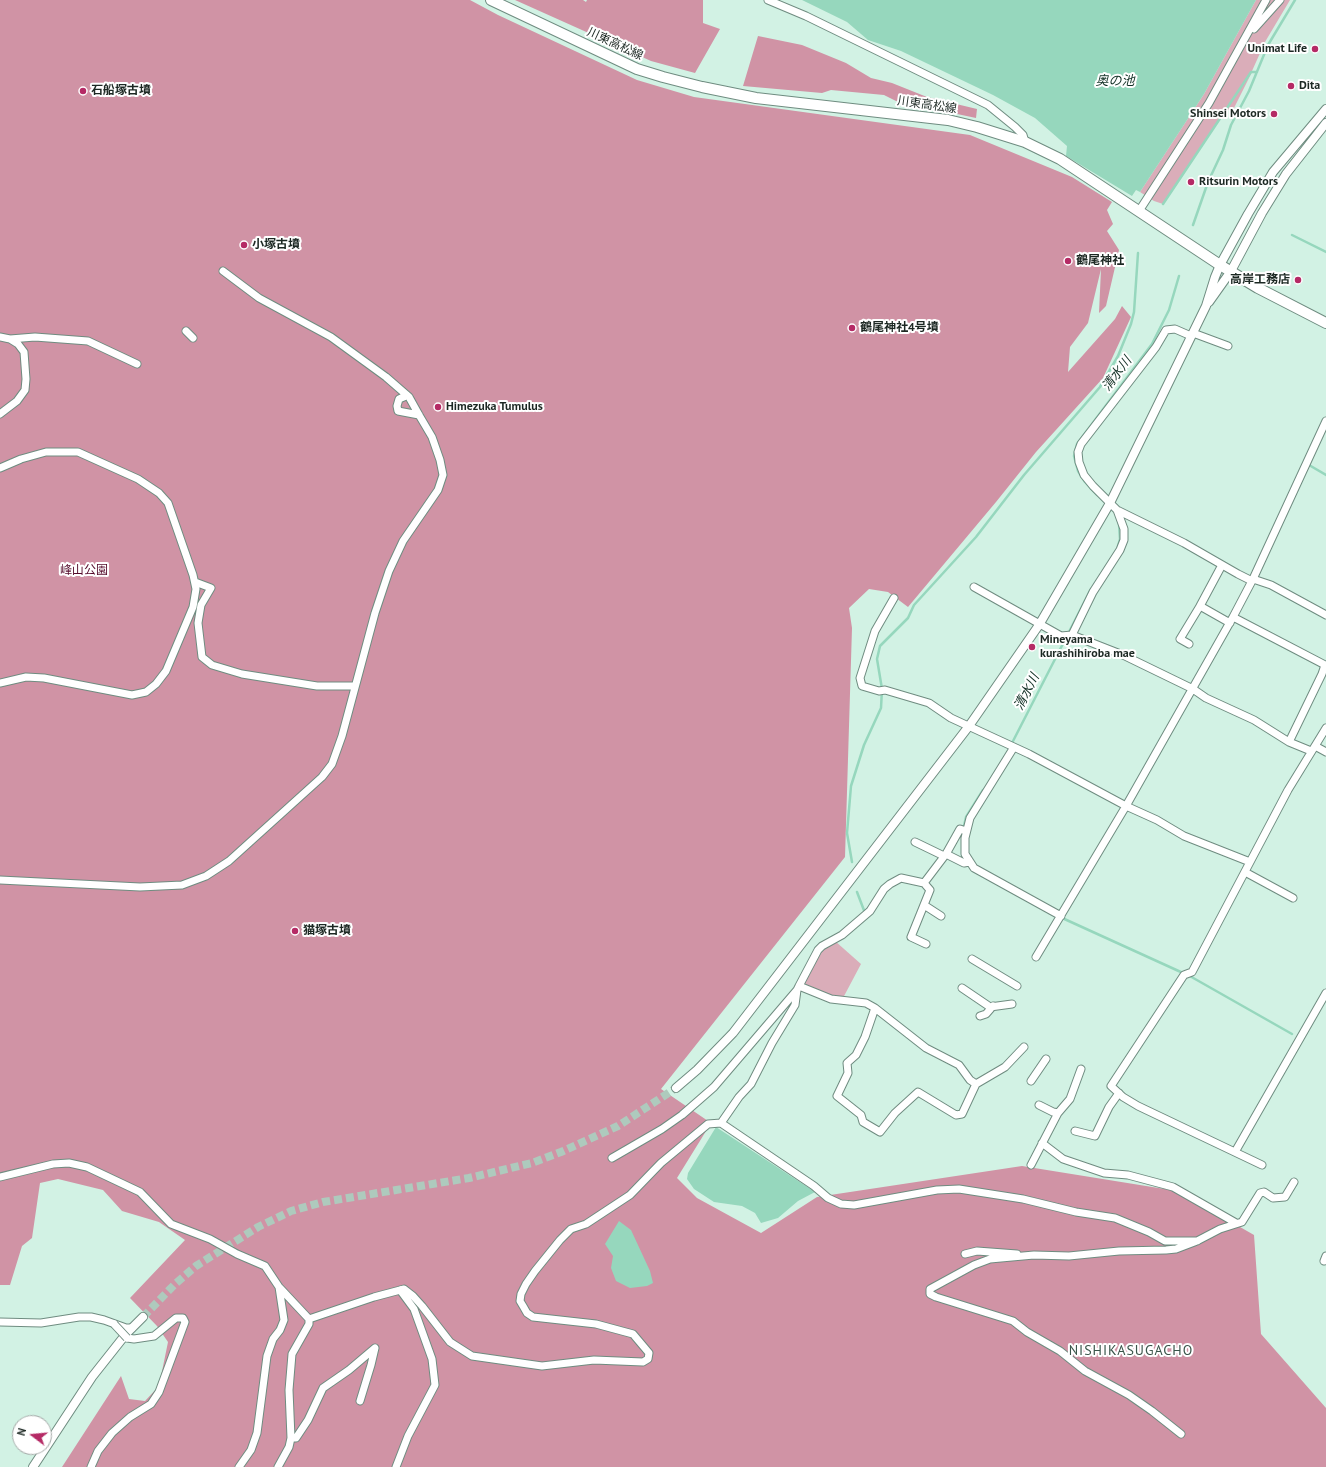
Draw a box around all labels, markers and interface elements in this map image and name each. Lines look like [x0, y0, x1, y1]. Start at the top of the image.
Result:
street label: 川東高松線 [585, 25, 645, 63]
place label: Unimat Life [1248, 42, 1307, 56]
marker: Unimat Life [1310, 44, 1320, 54]
water label: 奥の池 [1096, 73, 1134, 89]
place label: Dita [1299, 79, 1320, 93]
marker: Dita [1286, 81, 1296, 91]
place label: 石船塚古墳 [91, 84, 151, 98]
marker: 石船塚古墳 [78, 86, 88, 96]
street label: 川東高松線 [896, 94, 958, 116]
place label: Shinsei Motors [1190, 107, 1266, 121]
marker: Shinsei Motors [1269, 109, 1279, 119]
place label: Ritsurin Motors [1199, 175, 1278, 189]
marker: Ritsurin Motors [1186, 177, 1196, 187]
place label: 小塚古墳 [252, 238, 300, 252]
marker: 小塚古墳 [239, 240, 249, 250]
place label: 鶴尾神社 [1076, 254, 1124, 268]
marker: 鶴尾神社 [1063, 256, 1073, 266]
place label: 高岸工務店 [1230, 273, 1290, 287]
marker: 高岸工務店 [1293, 275, 1303, 285]
place label: 鶴尾神社4号墳 [860, 321, 939, 335]
marker: 鶴尾神社4号墳 [847, 323, 857, 333]
water label: 清水川 [1099, 354, 1135, 394]
place label: Himezuka Tumulus [446, 400, 543, 414]
marker: Himezuka Tumulus [433, 402, 443, 412]
park label: 峰山公園 [60, 564, 108, 578]
place label: Mineyama kurashihiroba mae [1040, 633, 1135, 661]
marker: Mineyama kurashihiroba mae [1027, 642, 1037, 652]
water label: 清水川 [1011, 671, 1043, 713]
place label: 猫塚古墳 [303, 924, 351, 938]
marker: 猫塚古墳 [290, 926, 300, 936]
district label: NISHIKASUGACHO [1069, 1343, 1193, 1359]
north arrow [12, 1415, 52, 1455]
text: N [14, 1427, 29, 1437]

